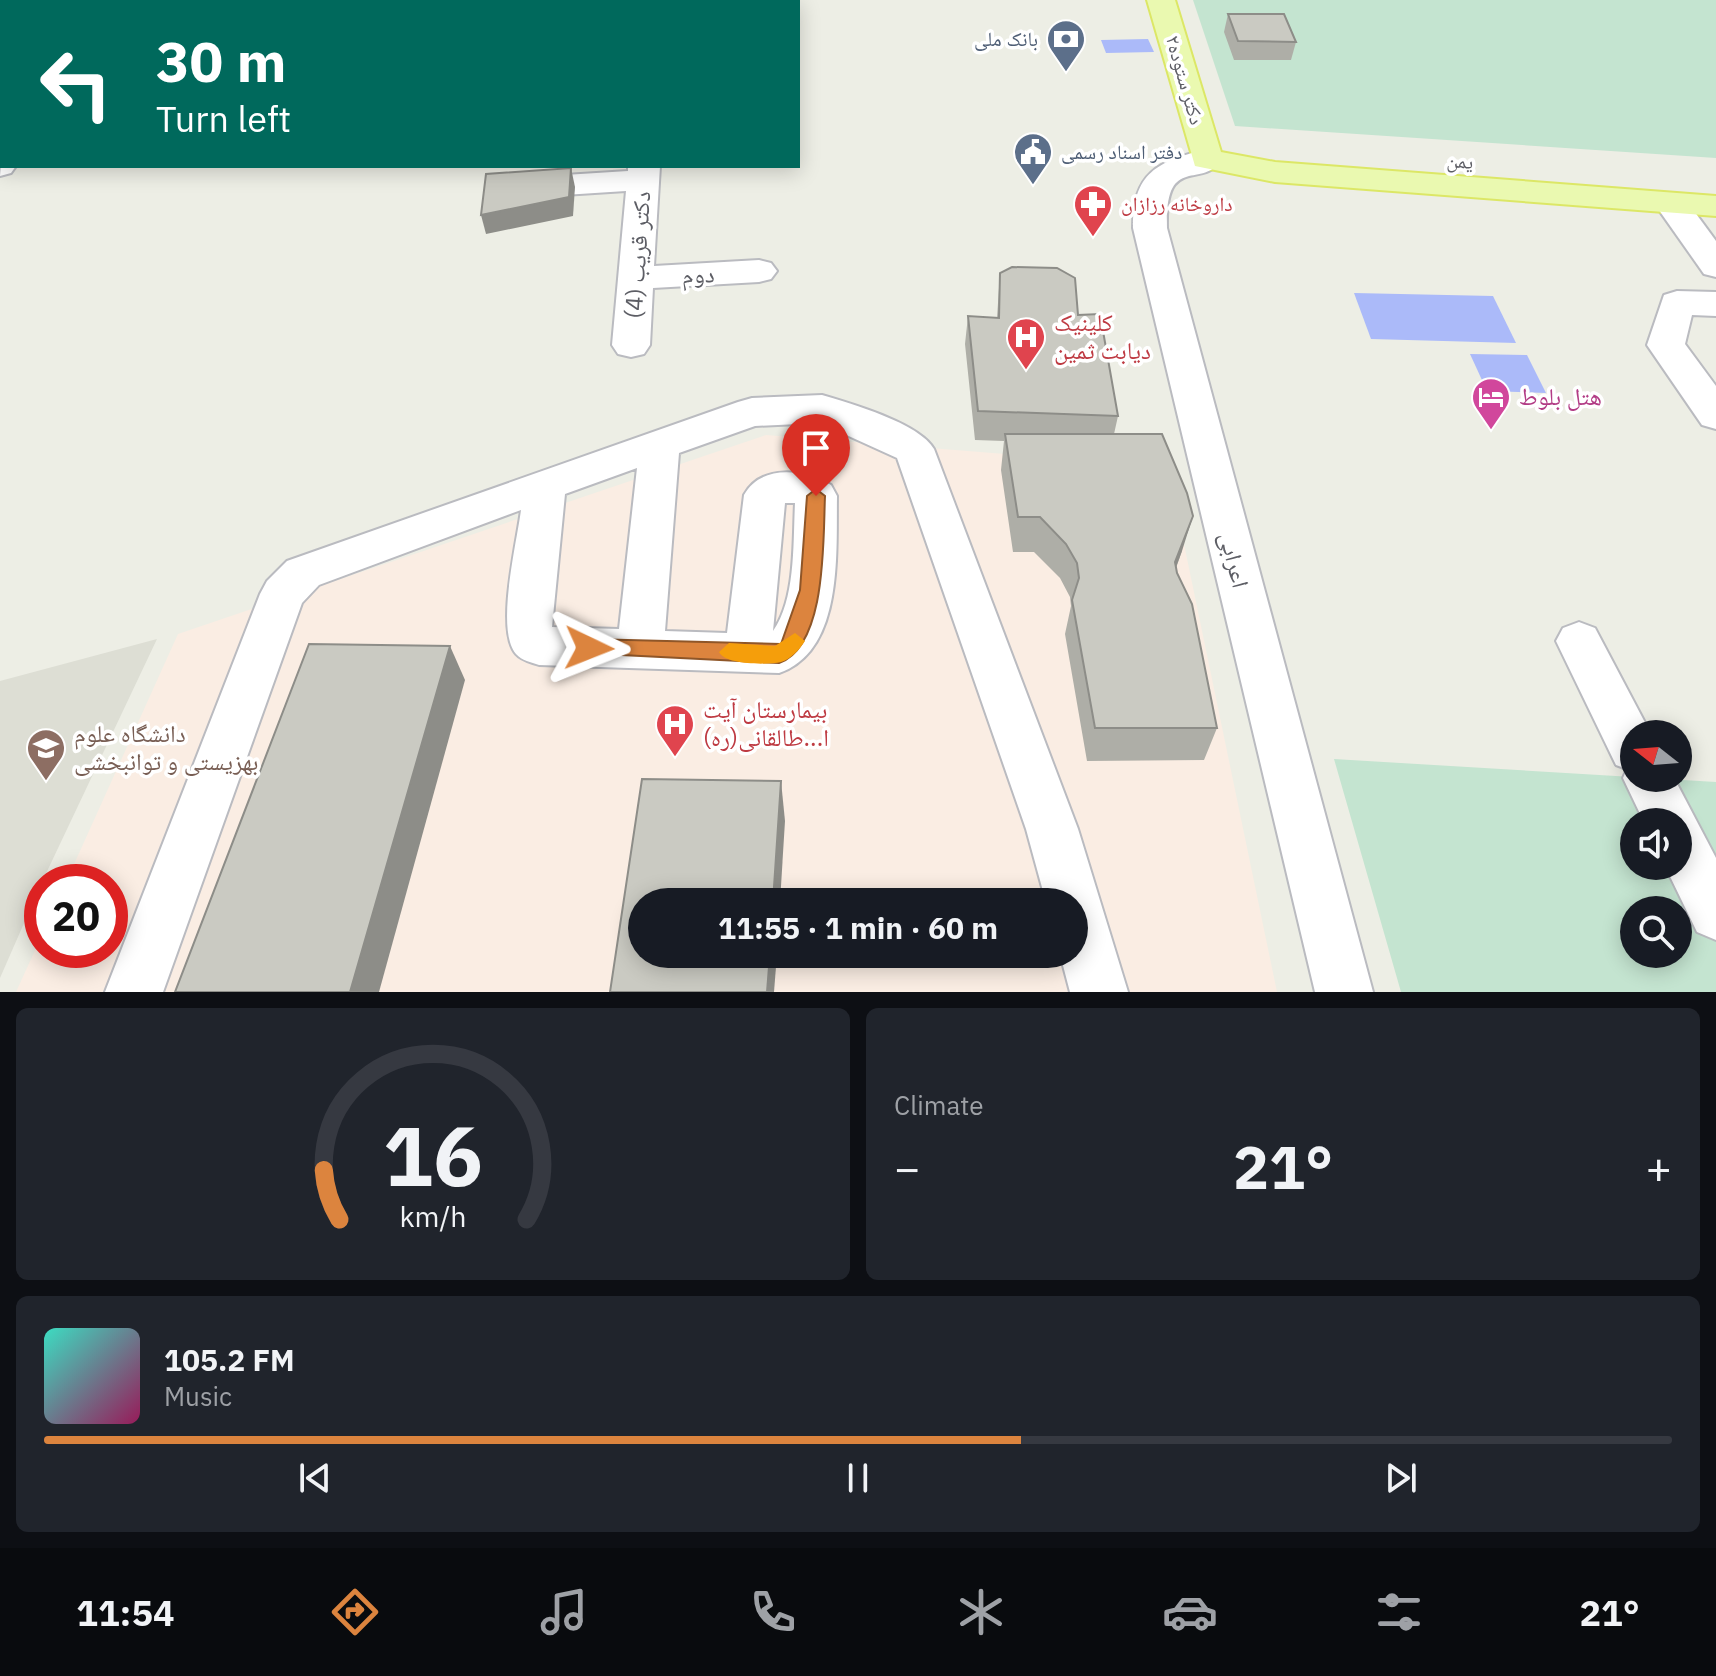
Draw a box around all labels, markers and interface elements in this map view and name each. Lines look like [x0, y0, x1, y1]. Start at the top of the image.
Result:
bank icon: بانک ملی [1045, 18, 1087, 73]
text: 30 m [156, 25, 286, 97]
place label: بانک ملی [974, 25, 1038, 52]
icon: left [24, 32, 128, 136]
street label: دکتر ستوده۲ [1160, 32, 1211, 128]
text: Turn left [156, 95, 291, 142]
public building icon: دفتر اسناد رسمی [1012, 131, 1054, 186]
place label: دفتر اسناد رسمی [1061, 138, 1182, 165]
street label: یمن [1446, 146, 1474, 175]
pharmacy icon: داروخانه رزازان [1072, 183, 1114, 238]
street label: دکتر قریب (4) [617, 190, 657, 320]
place label: داروخانه رزازان [1121, 190, 1233, 217]
street label: دوم [681, 257, 715, 292]
place label: کلینیک دیابت ثمین [1054, 306, 1151, 366]
hospital icon: کلینیک دیابت ثمین [1005, 316, 1047, 371]
hotel icon: هتل بلوط [1470, 376, 1512, 431]
place label: هتل بلوط [1519, 380, 1602, 412]
pin [782, 414, 850, 496]
icon: arrive [794, 426, 838, 470]
street label: اعرابی [1213, 529, 1257, 591]
position arrow [547, 606, 631, 690]
place label: بیمارستان آیت ا...طالقانی(ره) [703, 693, 829, 753]
hospital icon: بیمارستان آیت ا...طالقانی(ره) [654, 703, 696, 758]
place label: دانشگاه علوم بهزیستی و توانبخشی [74, 717, 258, 777]
north arrow [1620, 720, 1692, 792]
map controls [1620, 720, 1692, 968]
school or university icon: دانشگاه علوم بهزیستی و توانبخشی [25, 727, 67, 782]
button: sound [1620, 808, 1692, 880]
speed limit sign: 20 [24, 864, 128, 968]
button: search [1620, 896, 1692, 968]
text: 11:55 · 1 min · 60 m [718, 908, 998, 947]
text: Climate [894, 1088, 984, 1122]
text: 16 [383, 1101, 483, 1209]
text: 21° [1233, 1127, 1333, 1206]
text: − [894, 1139, 920, 1196]
text: + [1646, 1139, 1672, 1196]
text: km/h [399, 1198, 467, 1235]
text: 105.2 FM [164, 1340, 295, 1379]
text: Music [164, 1379, 232, 1413]
icon: previous [293, 1456, 337, 1500]
icon: pause [836, 1456, 880, 1500]
icon: next [1379, 1456, 1423, 1500]
icon: directions [327, 1584, 383, 1640]
icon: music [536, 1584, 592, 1640]
icon: phone [745, 1584, 801, 1640]
icon: climate [953, 1584, 1009, 1640]
icon: car [1162, 1584, 1218, 1640]
icon: filters [1371, 1584, 1427, 1640]
text: 11:54 [76, 1589, 175, 1636]
text: 21° [1579, 1589, 1640, 1636]

